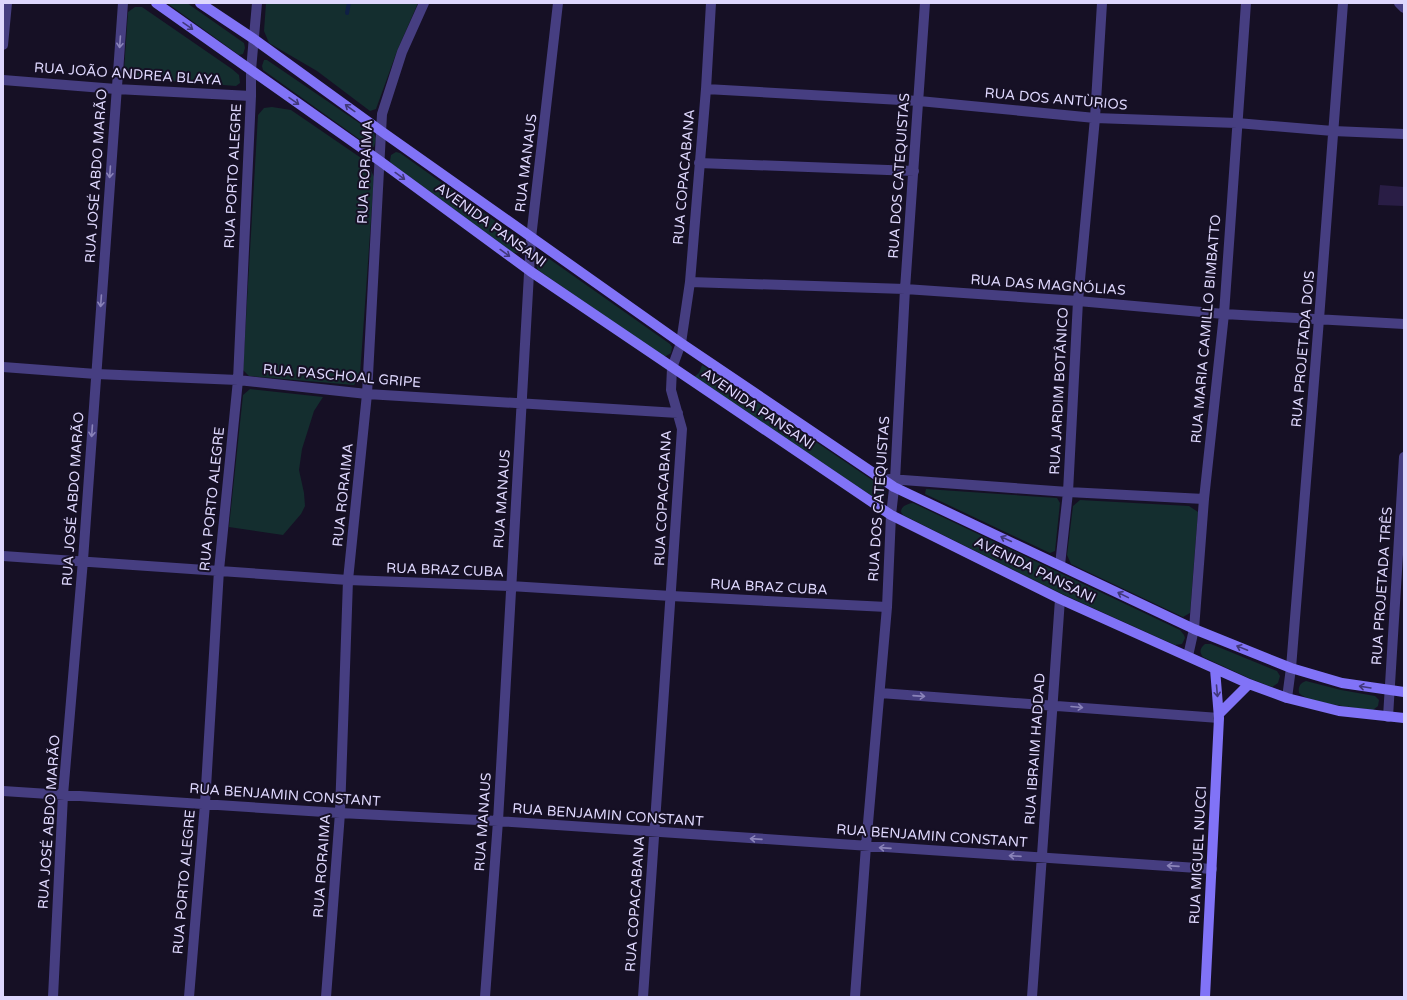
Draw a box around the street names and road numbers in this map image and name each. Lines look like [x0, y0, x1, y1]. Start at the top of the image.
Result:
street label: RUA JOÃO ANDREA BLAYA [34, 59, 222, 89]
street label: RUA DOS ANTÙRIOS [984, 84, 1128, 114]
street label: RUA JOSÉ ABDO MARÃO [81, 88, 111, 264]
street label: RUA DOS CATEQUISTAS [885, 92, 913, 259]
street label: RUA PORTO ALEGRE [221, 103, 245, 249]
street label: RUA COPACABANA [670, 108, 698, 246]
street label: RUA MANAUS [512, 112, 541, 213]
street label: RUA RORAIMA [354, 120, 376, 224]
street label: AVENIDA PANSANI [432, 179, 550, 271]
street label: RUA MARIA CAMILLO BIMBATTO [1188, 214, 1224, 444]
street label: RUA PROJETADA DOIS [1288, 270, 1318, 428]
street label: RUA DAS MAGNÓLIAS [970, 271, 1127, 299]
street label: RUA JARDIM BOTÂNICO [1046, 307, 1072, 475]
street label: RUA PASCHOAL GRIPE [262, 361, 422, 391]
street label: AVENIDA PANSANI [698, 365, 818, 453]
street label: RUA JOSÉ ABDO MARÃO [58, 411, 88, 587]
street label: RUA DOS CATEQUISTAS [865, 415, 893, 582]
street label: RUA PORTO ALEGRE [196, 426, 228, 572]
street label: RUA COPACABANA [651, 430, 675, 566]
street label: RUA RORAIMA [329, 442, 357, 548]
street label: RUA MANAUS [490, 449, 514, 549]
street label: RUA PROJETADA TRÊS [1368, 506, 1396, 666]
street label: AVENIDA PANSANI [972, 533, 1098, 607]
street label: RUA BRAZ CUBA [386, 559, 504, 581]
street label: RUA BRAZ CUBA [710, 575, 828, 599]
street label: RUA IBRAIM HADDAD [1021, 672, 1049, 826]
street label: RUA JOSÉ ABDO MARÃO [34, 734, 64, 910]
street label: RUA MANAUS [471, 772, 495, 872]
street label: RUA BENJAMIN CONSTANT [189, 780, 382, 810]
street label: RUA MIGUEL NUCCI [1186, 785, 1210, 925]
street label: RUA BENJAMIN CONSTANT [512, 800, 705, 830]
street label: RUA PORTO ALEGRE [169, 809, 199, 955]
street label: RUA RORAIMA [310, 813, 334, 919]
street label: RUA BENJAMIN CONSTANT [836, 821, 1029, 851]
street label: RUA COPACABANA [622, 835, 648, 973]

